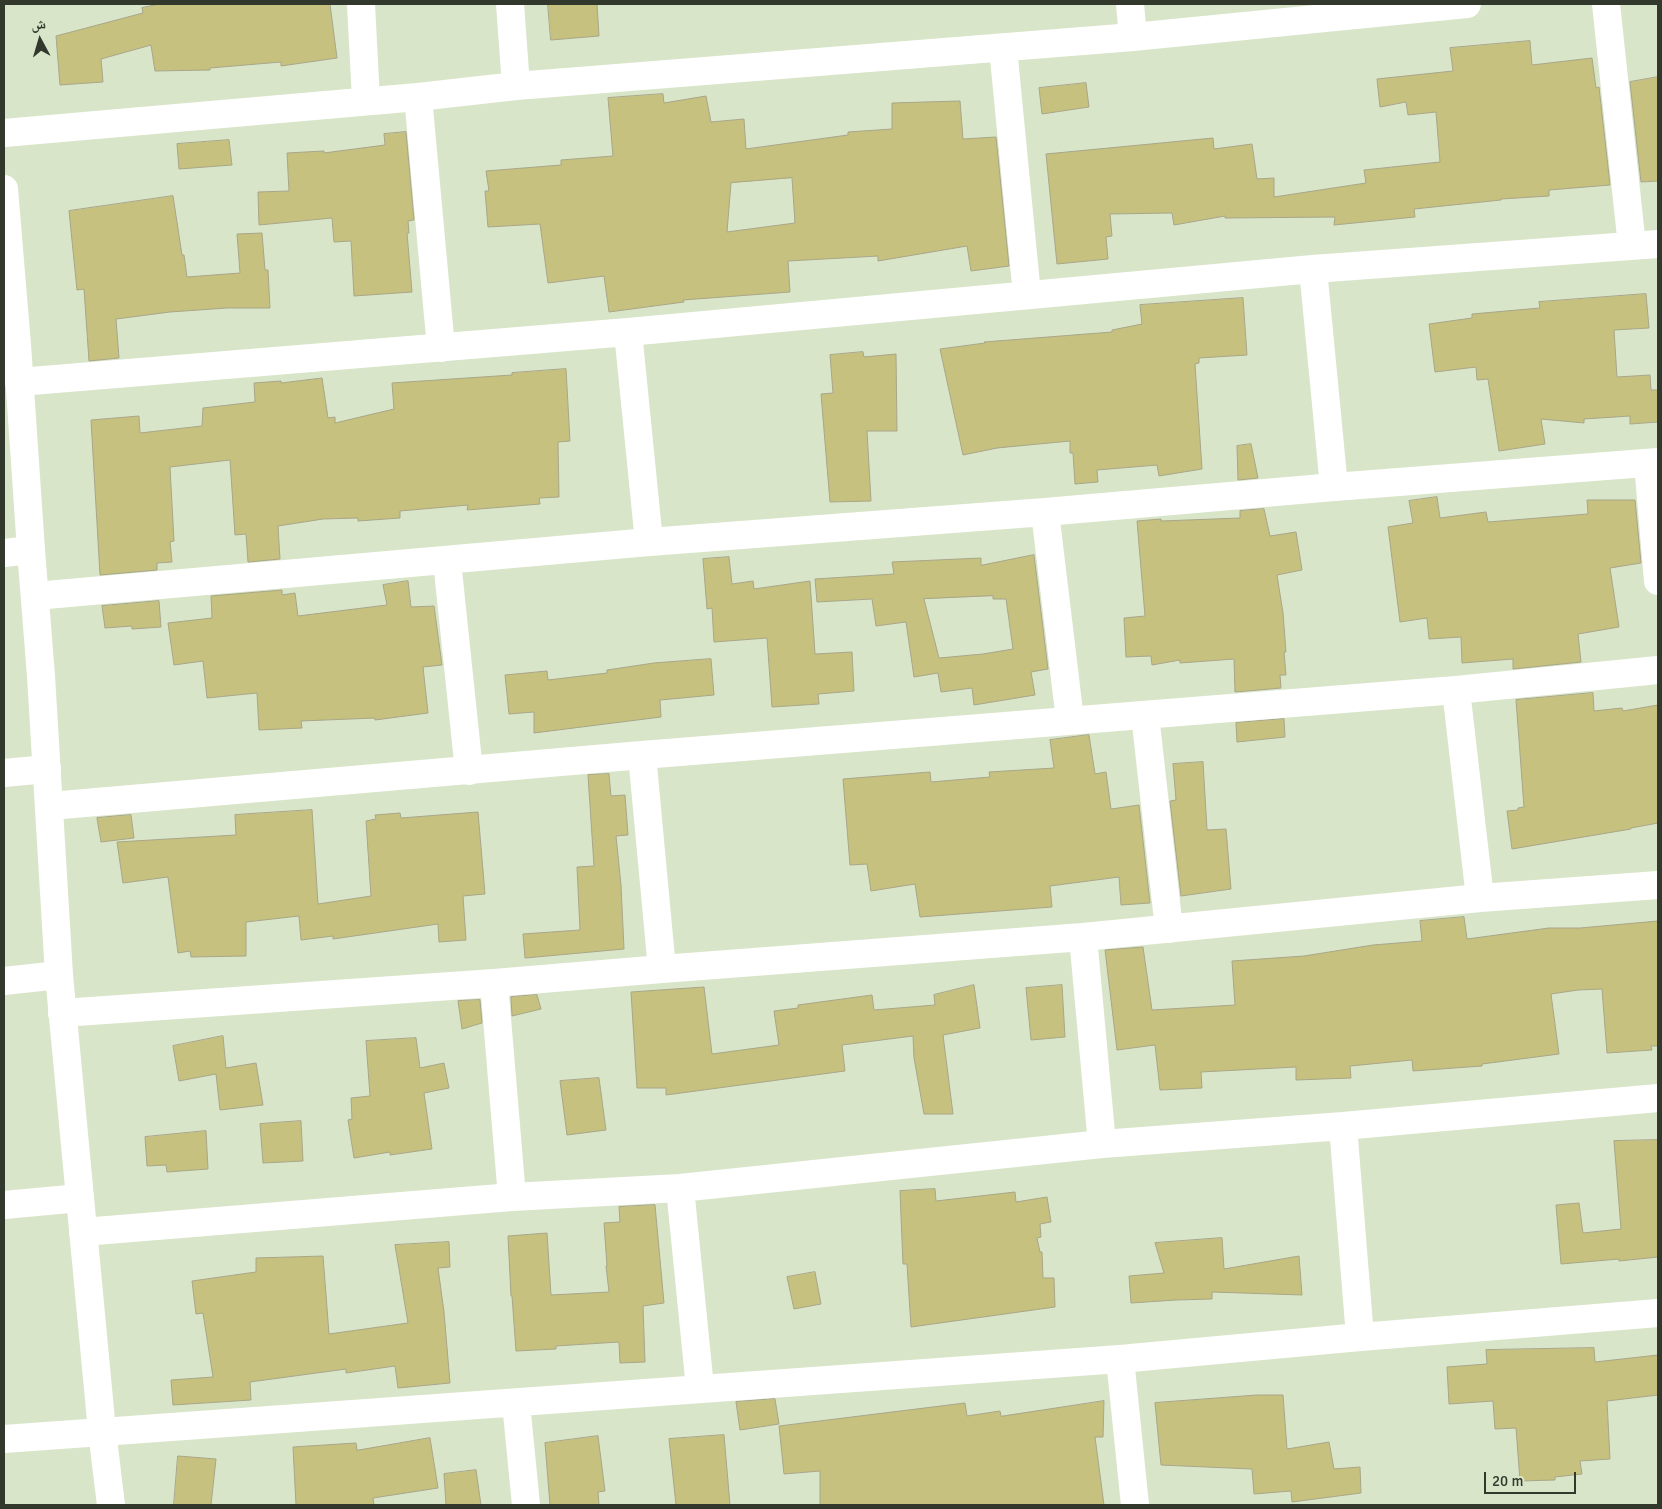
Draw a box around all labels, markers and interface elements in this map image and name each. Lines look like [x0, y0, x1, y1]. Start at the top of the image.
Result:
north arrow [15, 15, 65, 65]
text: ش [30, 15, 47, 34]
scale bar [1487, 1462, 1580, 1494]
text: 20 m [1492, 1472, 1523, 1490]

